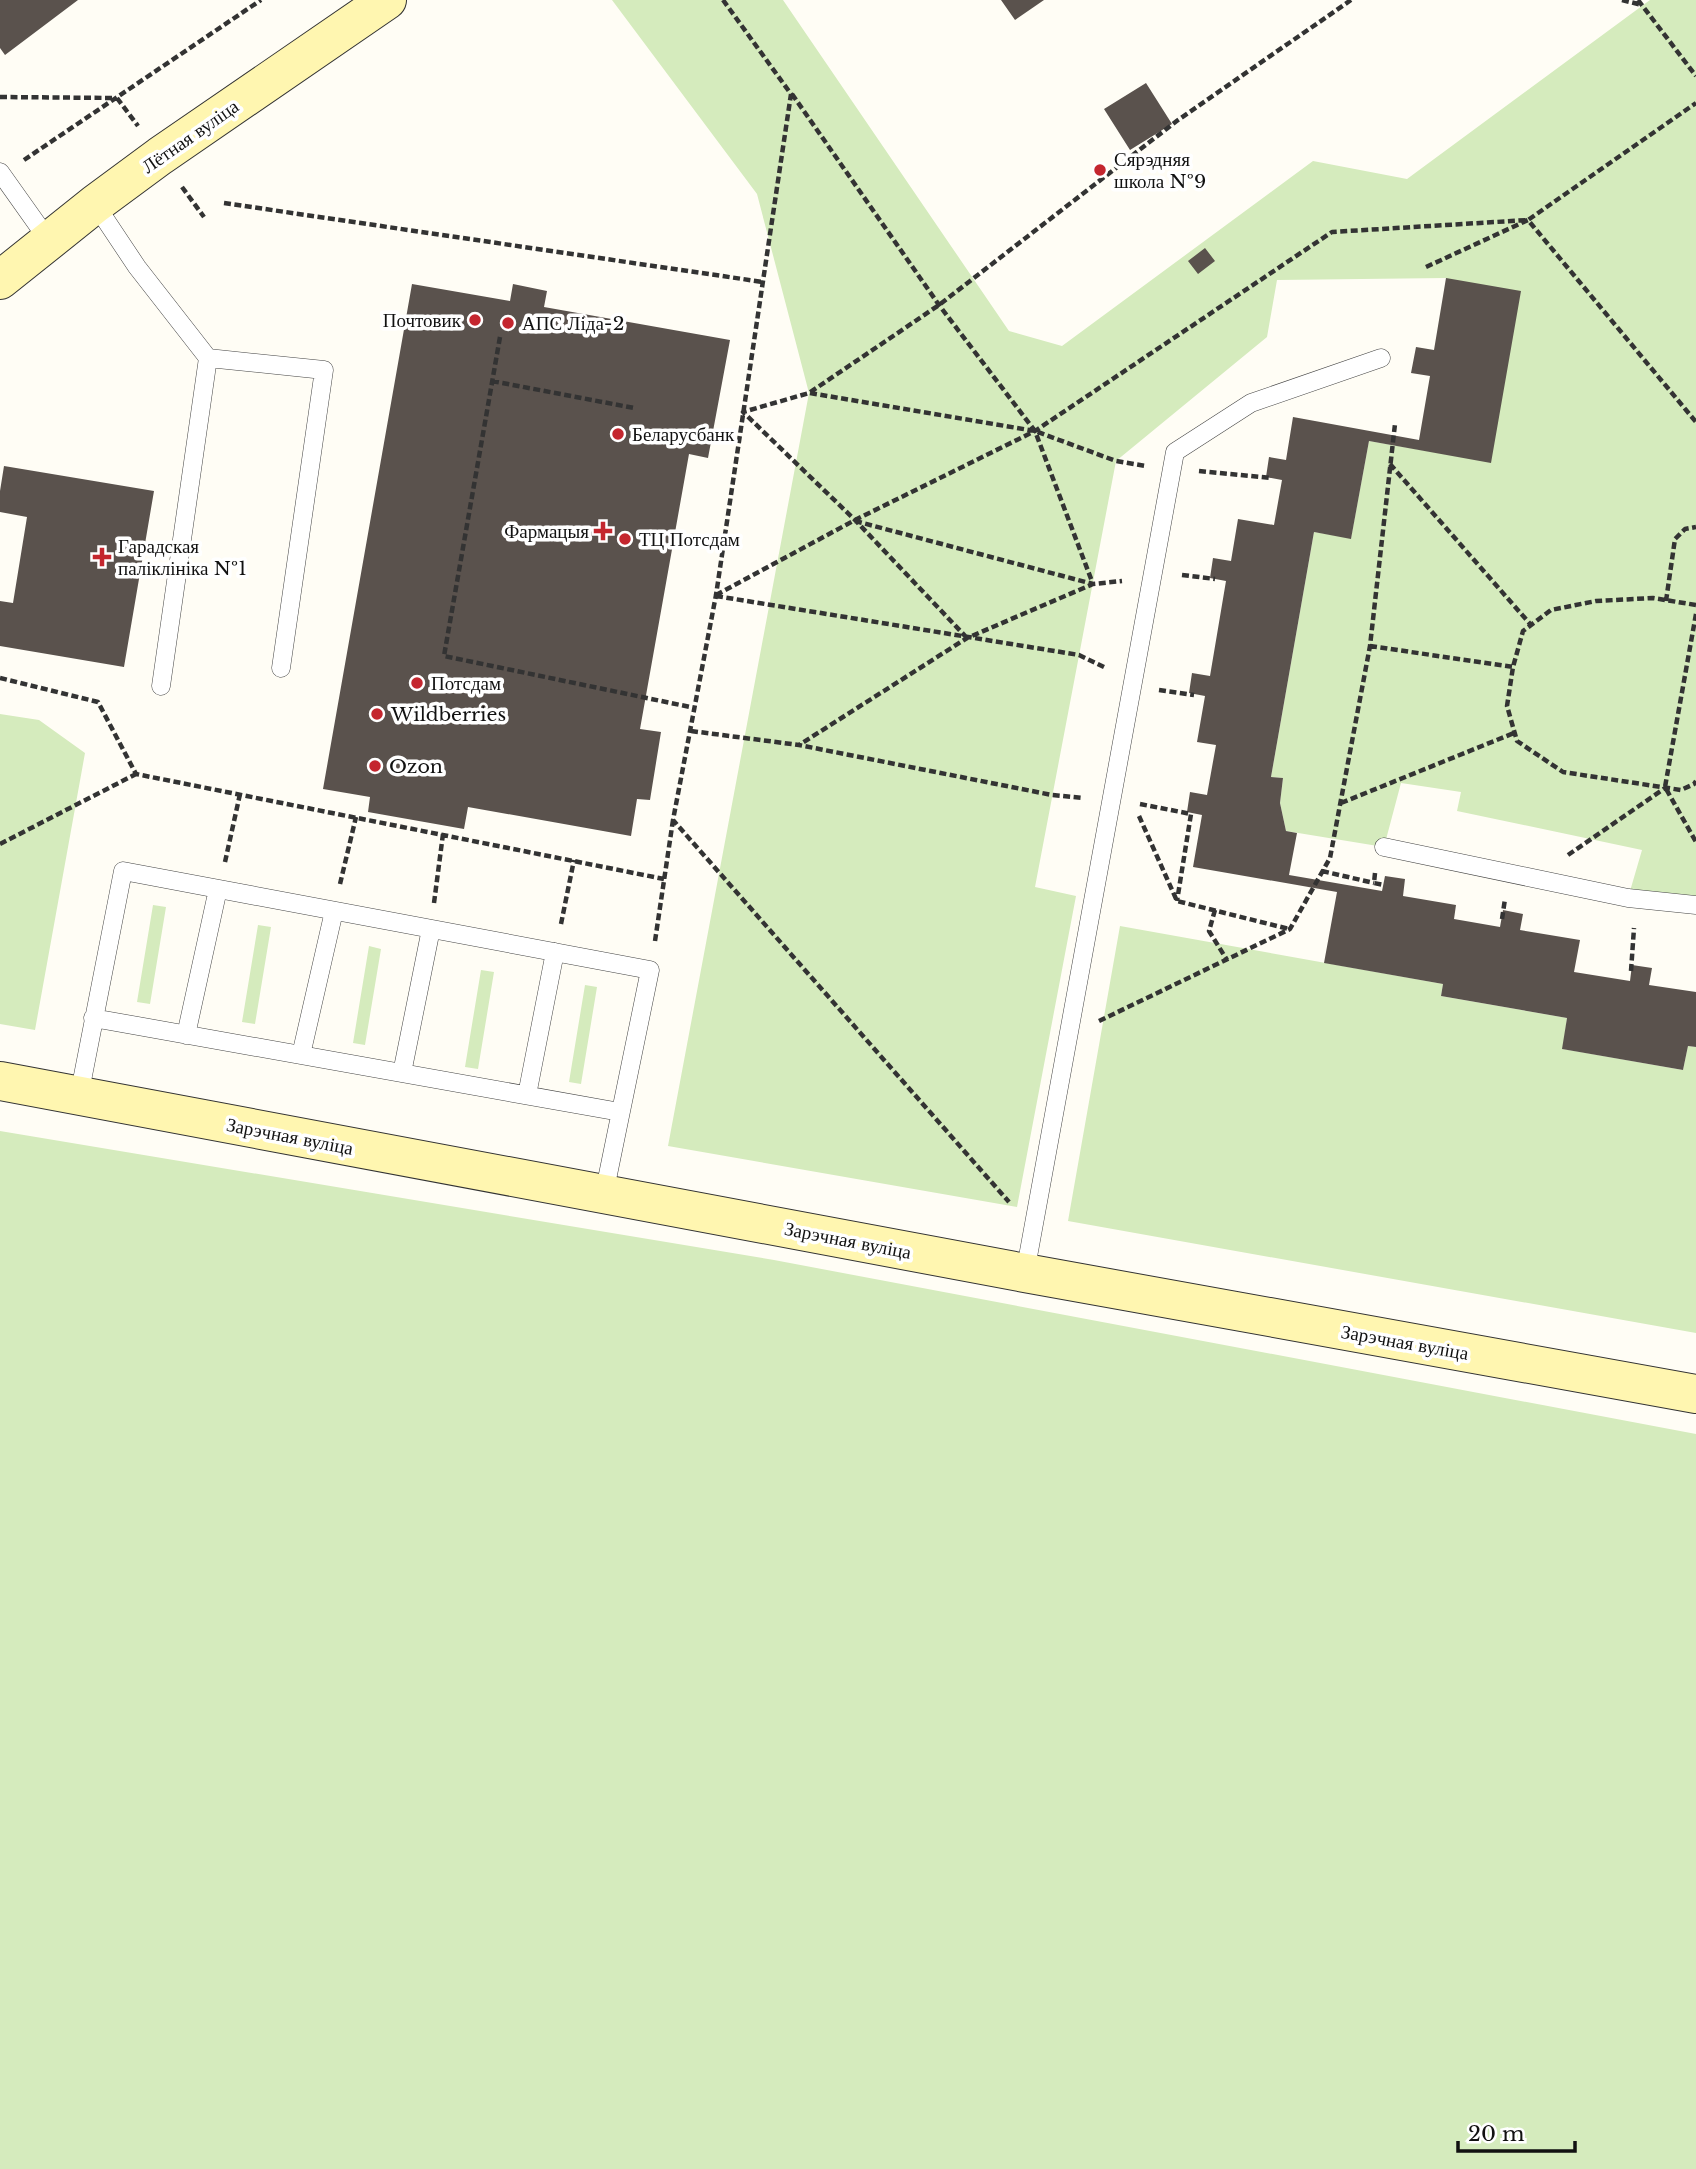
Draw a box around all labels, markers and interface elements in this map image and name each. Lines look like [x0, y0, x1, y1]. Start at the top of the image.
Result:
street label: Лётная вуліца [138, 94, 244, 178]
place label: Сярэдняя школа №9 [1114, 148, 1206, 193]
marker: Сярэдняя школа №9 [1092, 162, 1108, 178]
place label: Почтовик [383, 309, 462, 332]
marker: Почтовик [467, 312, 483, 328]
place label: АПС Ліда-2 [522, 312, 624, 335]
marker: АПС Ліда-2 [500, 315, 516, 331]
place label: Беларусбанк [632, 423, 735, 446]
marker: Беларусбанк [610, 426, 626, 442]
place label: Фармацыя [504, 520, 589, 543]
marker: Фармацыя [595, 523, 611, 539]
place label: ТЦ Потсдам [639, 528, 740, 551]
marker: ТЦ Потсдам [617, 531, 633, 547]
place label: Гарадская паліклініка №1 [118, 535, 247, 580]
marker: Гарадская паліклініка №1 [92, 547, 112, 567]
place label: Потсдам [431, 672, 501, 695]
marker: Потсдам [409, 675, 425, 691]
place label: Wildberries [390, 703, 506, 726]
marker: Wildberries [369, 706, 385, 722]
place label: Ozon [389, 755, 443, 778]
marker: Ozon [367, 758, 383, 774]
street label: Зарэчная вуліца [225, 1113, 356, 1160]
street label: Зарэчная вуліца [783, 1217, 914, 1264]
street label: Зарэчная вуліца [1340, 1320, 1471, 1365]
scale bar [1458, 2110, 1575, 2154]
text: 20 m [1468, 2121, 1525, 2147]

